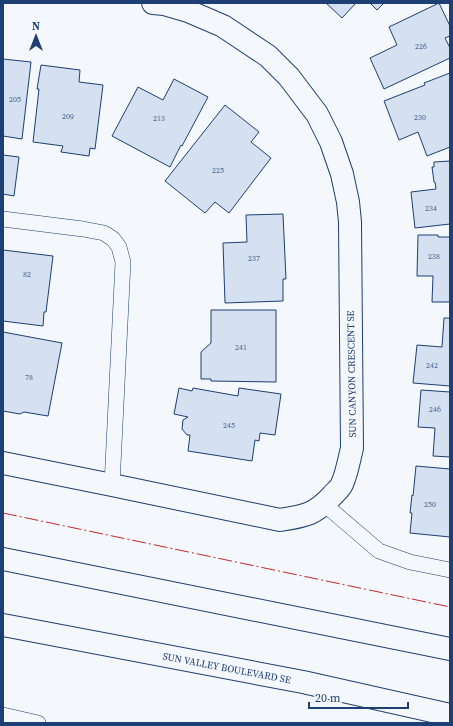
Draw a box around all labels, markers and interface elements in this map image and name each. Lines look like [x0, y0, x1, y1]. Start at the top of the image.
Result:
north arrow [16, 16, 56, 56]
text: N [32, 19, 40, 34]
house number: 226 [415, 41, 427, 52]
house number: 205 [9, 94, 21, 105]
house number: 209 [62, 111, 74, 122]
house number: 230 [414, 112, 426, 123]
house number: 213 [153, 113, 165, 124]
house number: 225 [212, 165, 224, 176]
house number: 234 [425, 203, 437, 214]
house number: 238 [428, 251, 440, 262]
house number: 237 [248, 253, 260, 264]
house number: 82 [23, 269, 31, 280]
street label: SUN CANYON CRESCENT SE [344, 310, 359, 438]
house number: 241 [235, 342, 247, 353]
house number: 242 [426, 360, 438, 371]
house number: 78 [25, 372, 33, 383]
house number: 246 [429, 404, 441, 415]
house number: 245 [223, 420, 235, 431]
house number: 250 [424, 499, 436, 510]
street label: SUN VALLEY BOULEVARD SE [162, 650, 292, 687]
scale bar [309, 684, 408, 710]
text: 20 m [315, 690, 341, 706]

